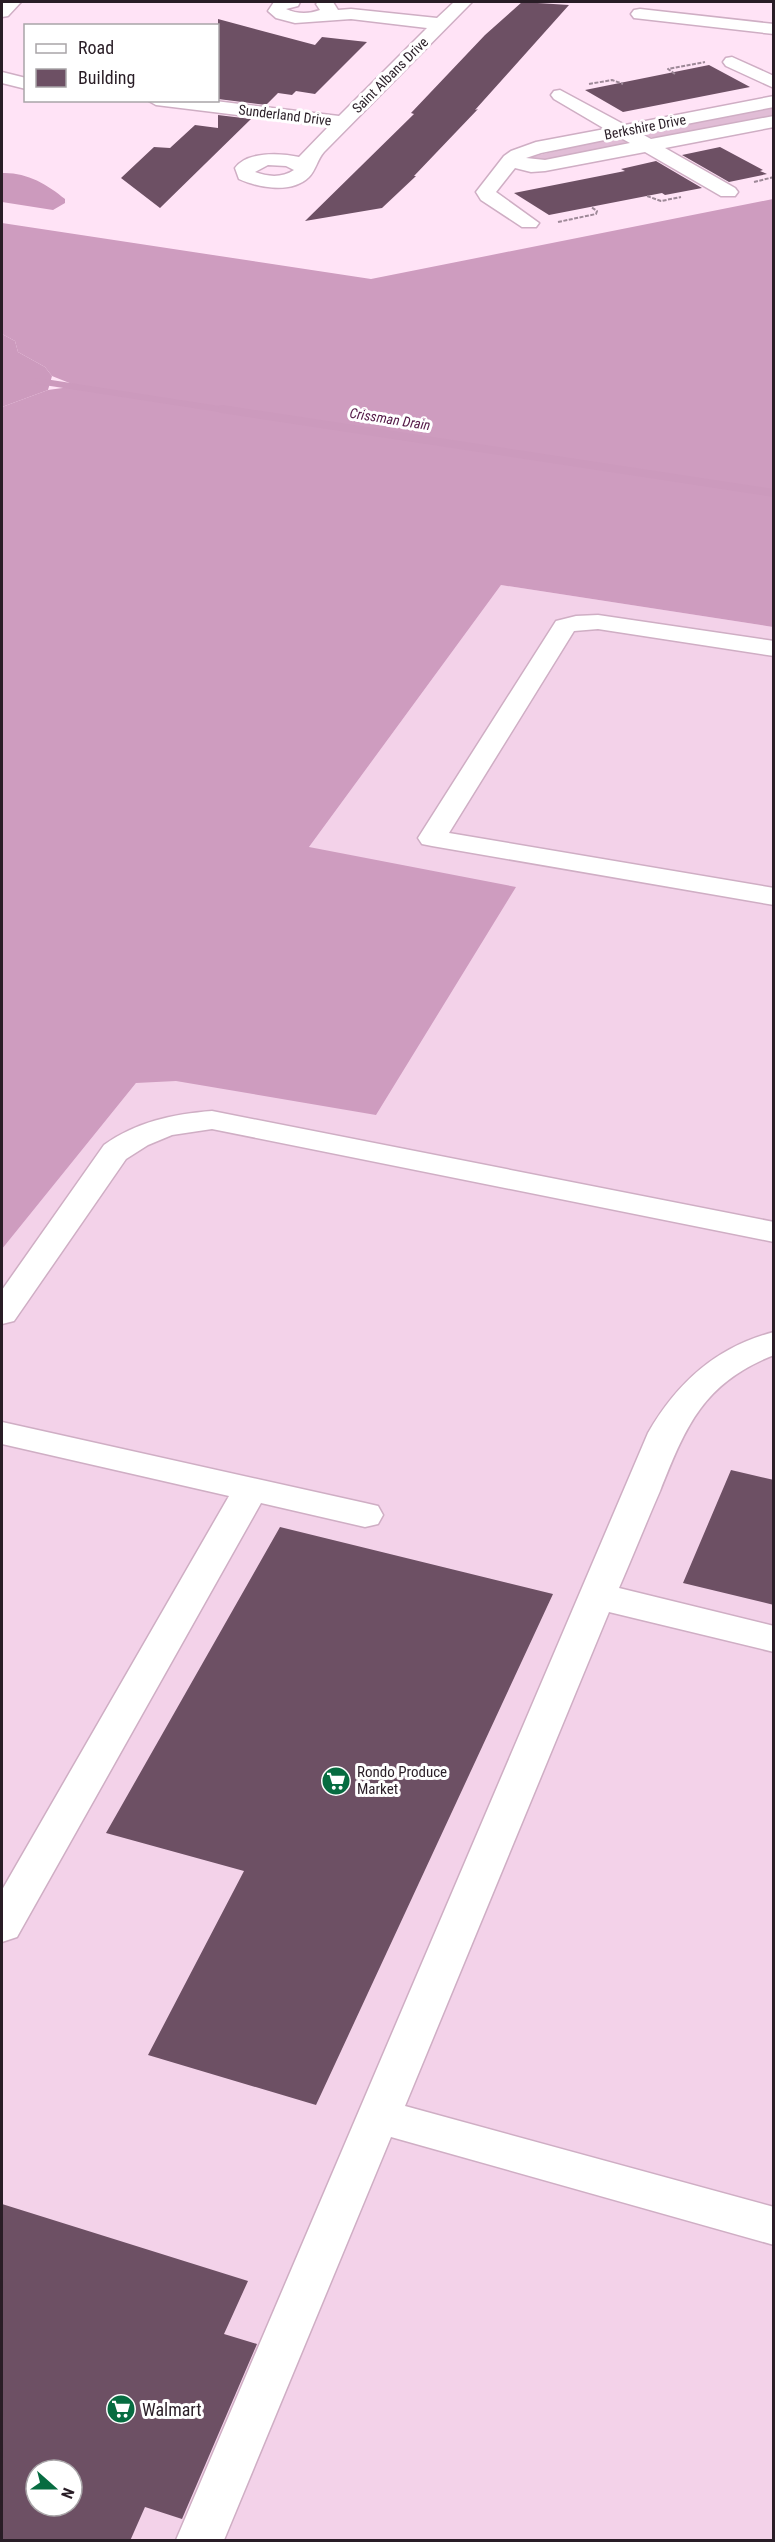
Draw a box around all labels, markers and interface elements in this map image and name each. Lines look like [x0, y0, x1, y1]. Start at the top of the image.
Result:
legend [24, 24, 219, 102]
street label: Saint Albans Drive [349, 33, 432, 116]
text: Road [78, 37, 114, 58]
text: Building [78, 67, 135, 88]
street label: Sunderland Drive [238, 101, 333, 129]
street label: Berkshire Drive [603, 111, 688, 143]
water label: Crissman Drain [348, 405, 432, 433]
place label: Rondo Produce Market [357, 1763, 447, 1798]
supermarket icon: Rondo Produce Market [320, 1765, 352, 1797]
supermarket icon: Walmart [105, 2393, 137, 2425]
place label: Walmart [142, 2399, 202, 2420]
north arrow [24, 2458, 84, 2518]
text: N [57, 2485, 78, 2501]

